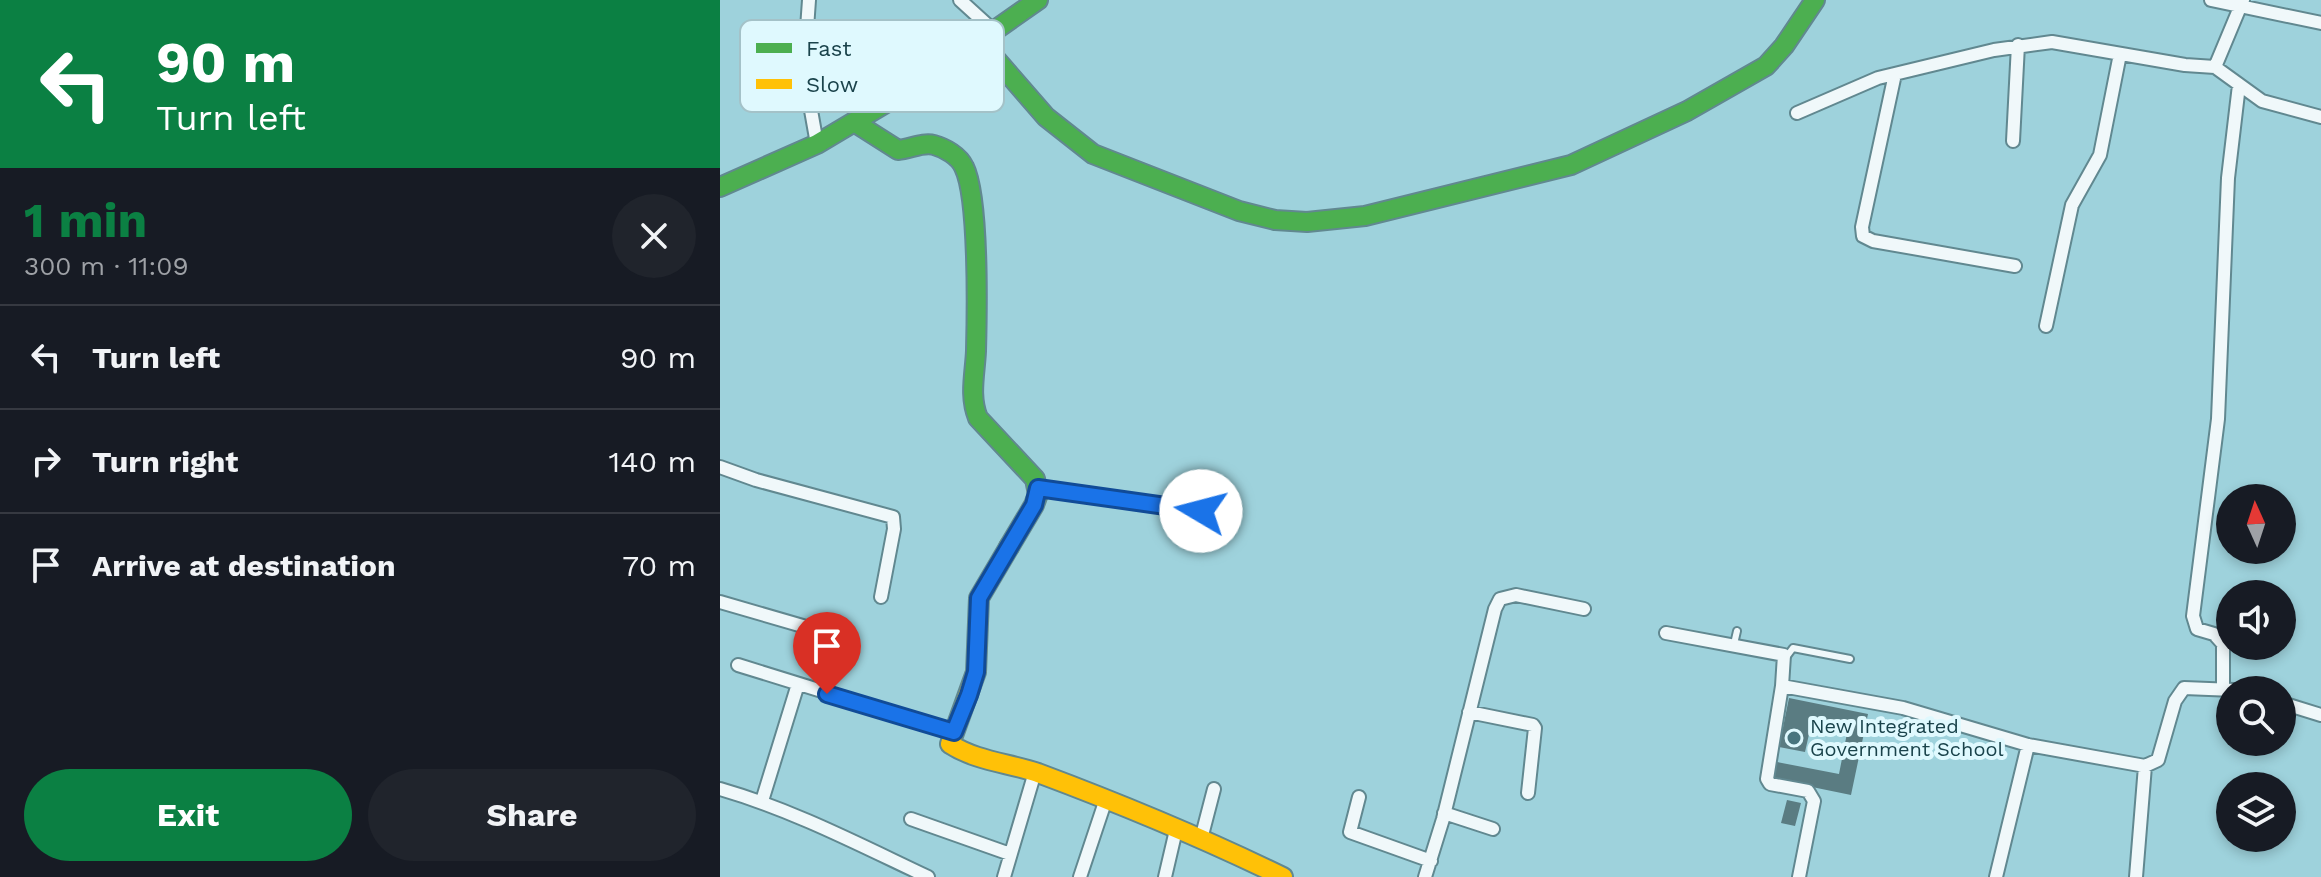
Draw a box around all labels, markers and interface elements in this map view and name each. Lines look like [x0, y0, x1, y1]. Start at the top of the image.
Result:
legend [740, 20, 1004, 112]
text: 90 m [156, 30, 295, 96]
icon: left [24, 32, 128, 136]
text: Fast [806, 36, 852, 61]
text: Slow [806, 72, 858, 97]
text: Turn left [156, 97, 306, 139]
text: 1 min [24, 192, 147, 249]
button: close [612, 194, 696, 278]
text: 300 m · 11:09 [24, 251, 188, 281]
icon: left [24, 335, 68, 379]
text: Turn left [92, 340, 220, 375]
text: 90 m [620, 340, 696, 375]
icon: right [24, 439, 68, 483]
text: Turn right [92, 444, 238, 479]
text: 140 m [608, 444, 696, 479]
position arrow [1159, 469, 1243, 553]
north arrow [2216, 484, 2296, 564]
map controls [2216, 484, 2296, 852]
icon: arrive [24, 543, 68, 587]
text: Arrive at destination [92, 548, 396, 583]
text: 70 m [622, 548, 696, 583]
button: sound [2216, 580, 2296, 660]
pin [793, 612, 861, 694]
icon: arrive [805, 624, 849, 668]
button: search [2216, 676, 2296, 756]
place label: New Integrated Government School [1810, 714, 2004, 761]
marker: New Integrated Government School [1785, 729, 1803, 747]
button: Exit [24, 769, 352, 861]
button: Share [368, 769, 696, 861]
button: layers [2216, 772, 2296, 852]

